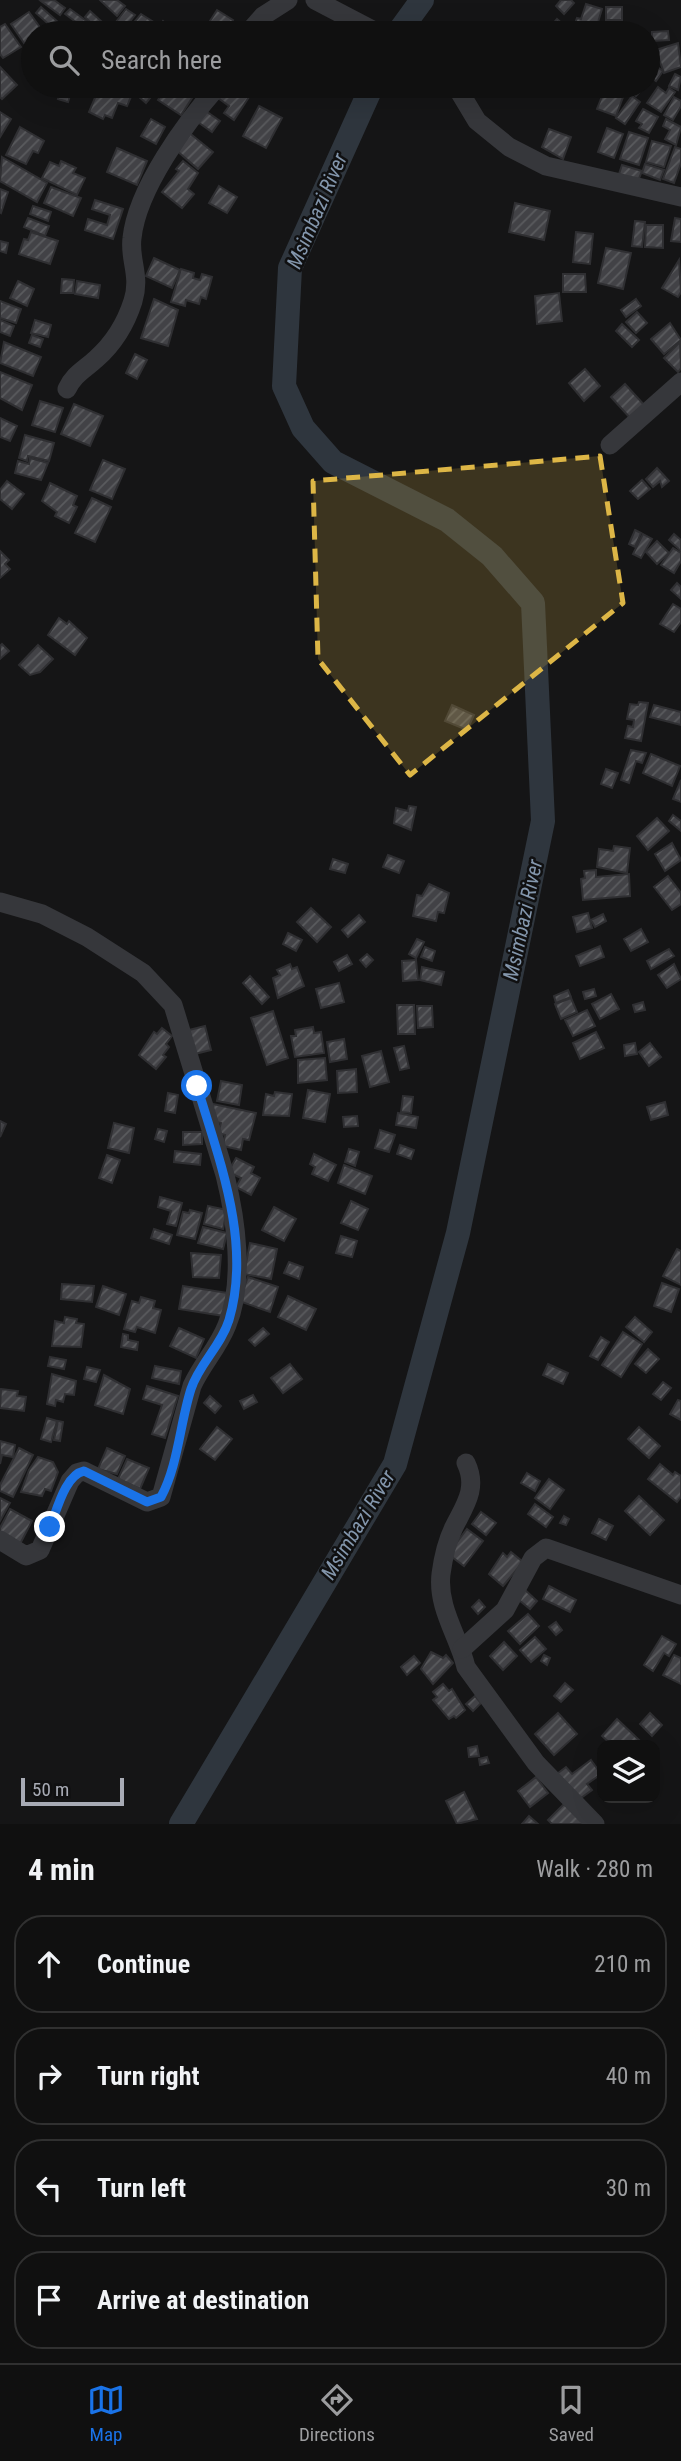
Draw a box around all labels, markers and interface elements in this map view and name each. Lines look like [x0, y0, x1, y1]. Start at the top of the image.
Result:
search box [21, 21, 660, 98]
icon: search [45, 41, 83, 79]
text: Search here [101, 45, 222, 75]
water label: Msimbazi River [282, 149, 352, 272]
water label: Msimbazi River [499, 857, 548, 983]
route start [181, 1070, 212, 1101]
water label: Msimbazi River [316, 1466, 400, 1584]
route end [34, 1511, 65, 1542]
map controls [597, 1740, 660, 1803]
button: layers [597, 1740, 660, 1803]
scale bar [21, 1775, 124, 1807]
text: 50 m [32, 1778, 69, 1801]
text: 4 min [28, 1852, 95, 1887]
text: Walk · 280 m [536, 1856, 653, 1883]
icon: ahead [30, 1945, 68, 1983]
text: Continue [97, 1949, 190, 1979]
text: 210 m [594, 1951, 651, 1978]
icon: right [30, 2057, 68, 2095]
text: Turn right [97, 2061, 199, 2091]
text: 40 m [606, 2063, 651, 2090]
icon: left [30, 2169, 68, 2207]
text: Turn left [97, 2173, 186, 2203]
text: 30 m [606, 2175, 651, 2202]
icon: arrive [30, 2281, 68, 2319]
text: Arrive at destination [97, 2285, 309, 2315]
tab: Map [87, 2381, 125, 2446]
tab: Directions [299, 2381, 375, 2446]
tab: Saved [549, 2381, 594, 2446]

